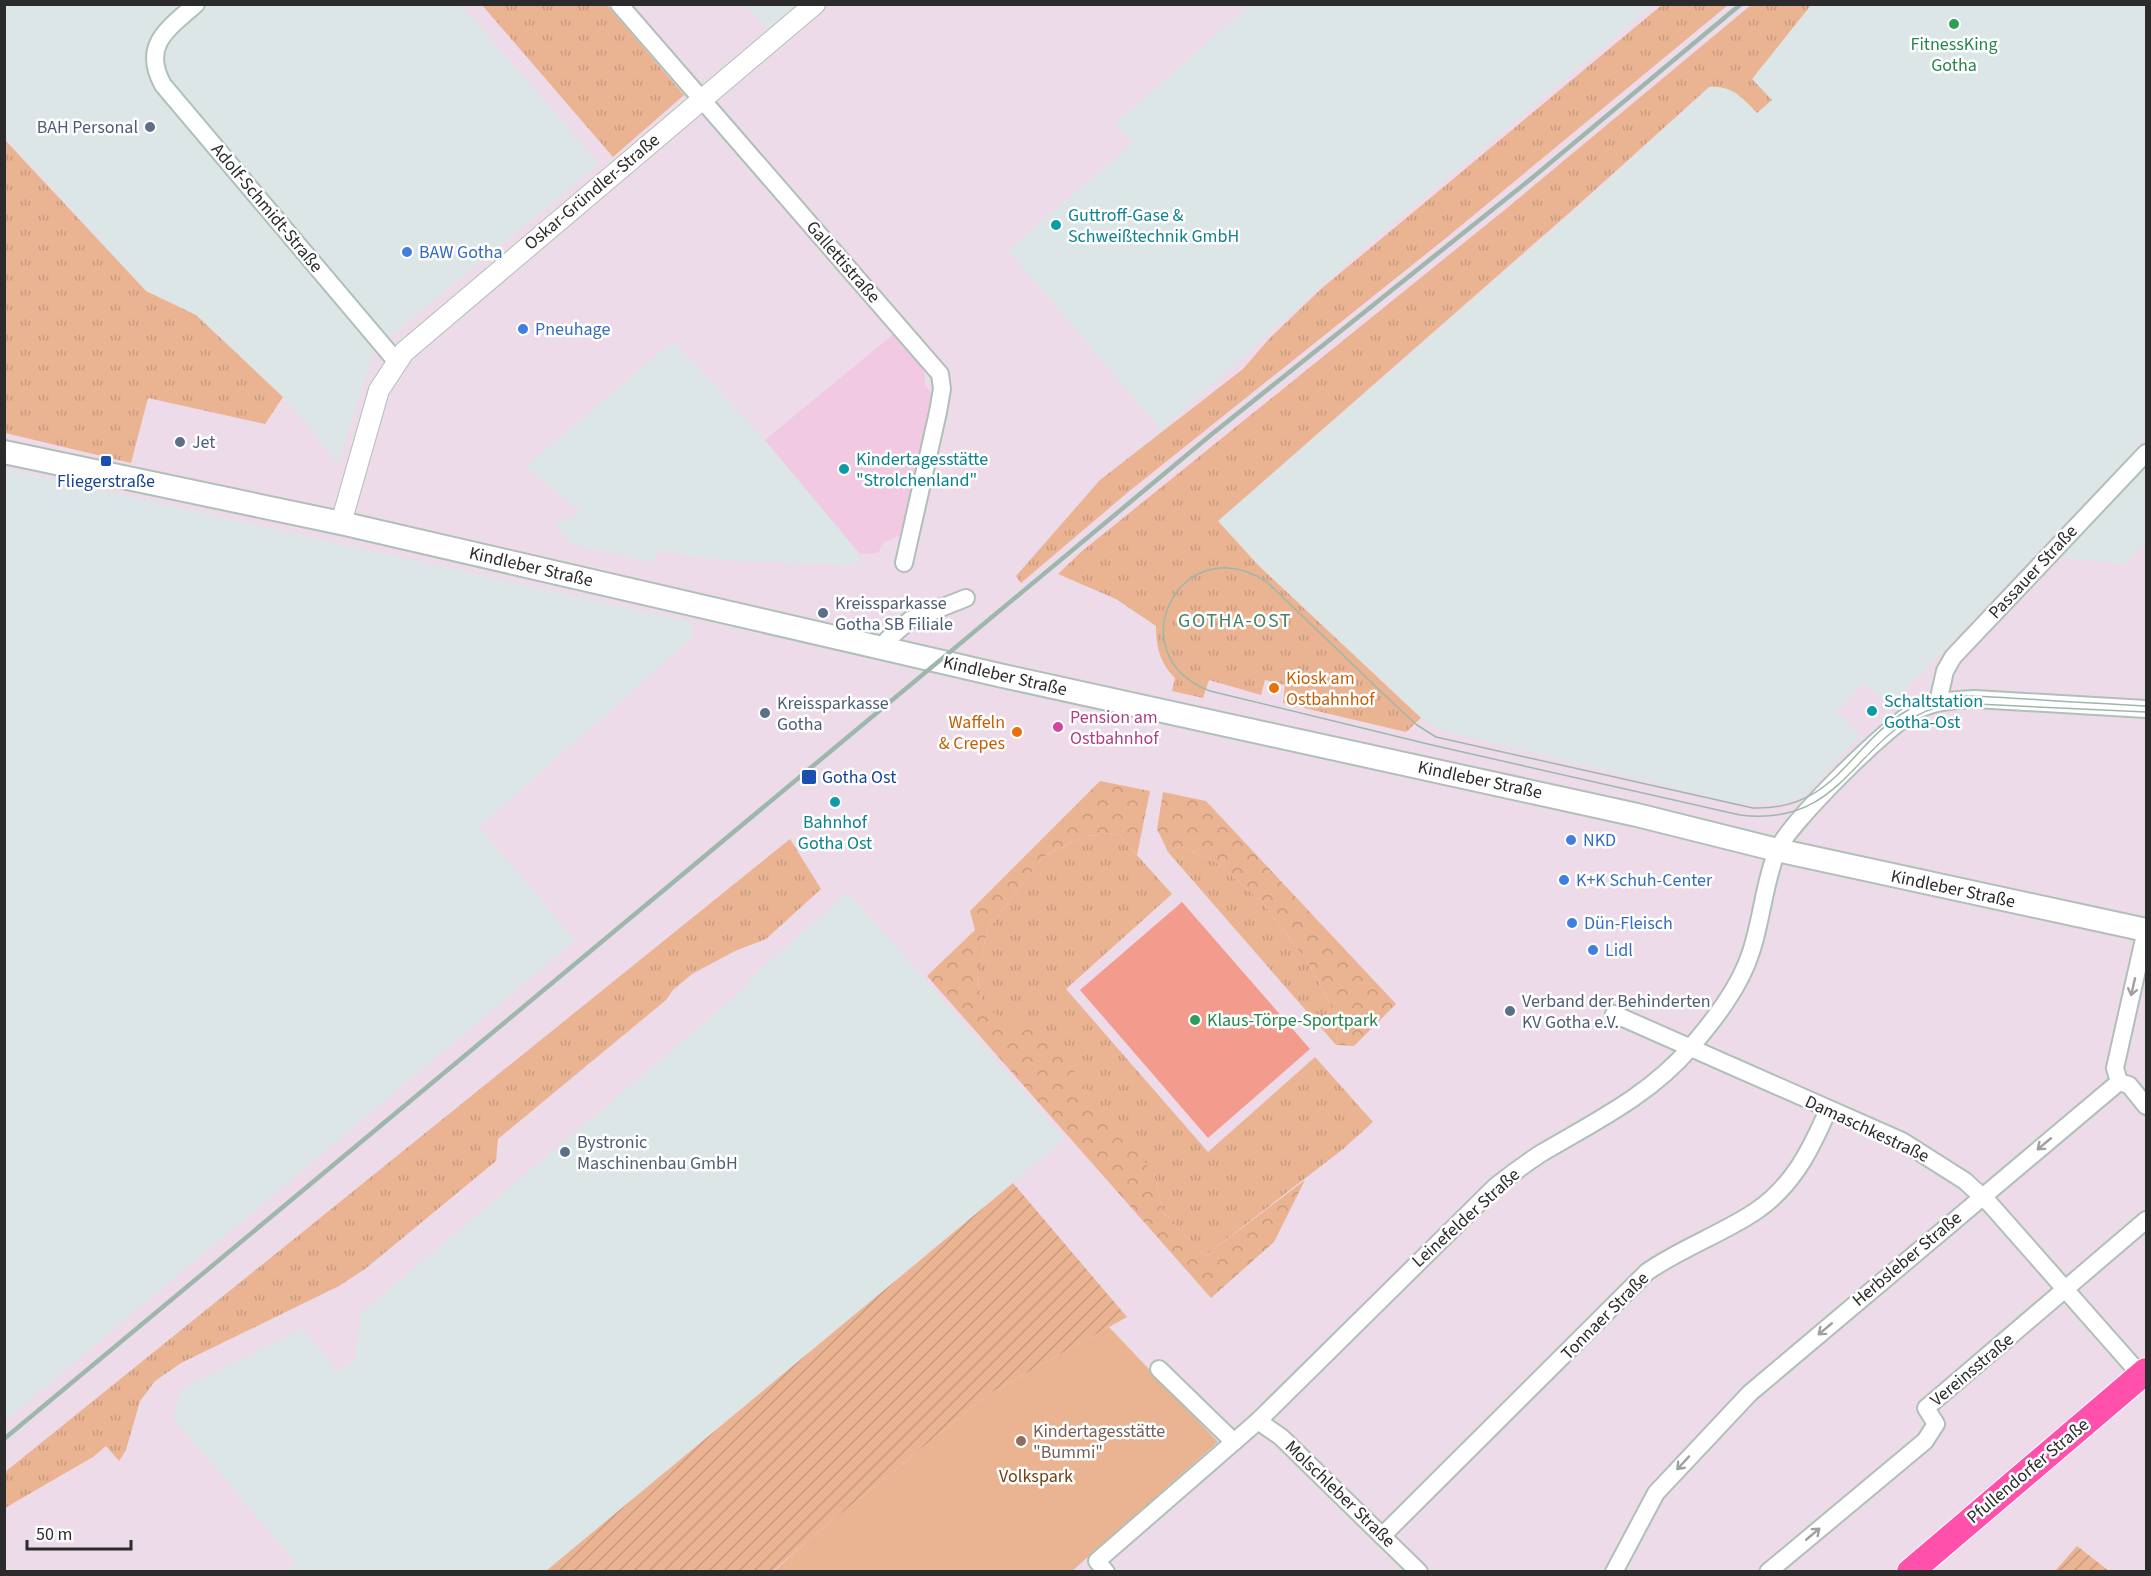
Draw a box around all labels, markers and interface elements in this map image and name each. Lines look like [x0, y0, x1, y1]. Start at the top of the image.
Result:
marker: FitnessKing Gotha [1947, 17, 1961, 31]
place label: FitnessKing Gotha [1910, 32, 1998, 78]
place label: BAH Personal [37, 115, 138, 140]
marker: BAH Personal [143, 120, 157, 134]
street label: Oskar-Gründler-Straße [519, 128, 665, 256]
street label: Adolf-Schmidt-Straße [205, 138, 329, 278]
place label: Guttroff-Gase & Schweißtechnik GmbH [1068, 203, 1239, 249]
street label: Gallettistraße [800, 215, 886, 309]
marker: Guttroff-Gase & Schweißtechnik GmbH [1049, 218, 1063, 232]
place label: BAW Gotha [419, 240, 503, 265]
marker: BAW Gotha [400, 245, 414, 259]
place label: Pneuhage [535, 317, 610, 342]
marker: Pneuhage [516, 322, 530, 336]
place label: Jet [192, 430, 215, 455]
marker: Jet [173, 435, 187, 449]
place label: Kindertagesstätte "Strolchenland" [856, 447, 988, 493]
marker: Fliegerstraße [99, 454, 113, 468]
marker: Kindertagesstätte "Strolchenland" [837, 462, 851, 476]
place label: Fliegerstraße [57, 469, 155, 494]
street label: Passauer Straße [1983, 519, 2083, 625]
street label: Kindleber Straße [467, 541, 595, 593]
place label: Kreissparkasse Gotha SB Filiale [835, 591, 953, 637]
marker: Kreissparkasse Gotha SB Filiale [816, 606, 830, 620]
district label: GOTHA-OST [1178, 607, 1292, 635]
street label: Kindleber Straße [941, 650, 1069, 702]
place label: Kiosk am Ostbahnhof [1286, 666, 1375, 712]
marker: Kiosk am Ostbahnhof [1267, 681, 1281, 695]
place label: Schaltstation Gotha-Ost [1884, 689, 1983, 735]
place label: Kreissparkasse Gotha [777, 691, 889, 737]
marker: Schaltstation Gotha-Ost [1865, 704, 1879, 718]
place label: Pension am Ostbahnhof [1070, 705, 1159, 751]
marker: Kreissparkasse Gotha [758, 706, 772, 720]
place label: Waffeln & Crepes [939, 710, 1005, 756]
marker: Pension am Ostbahnhof [1051, 720, 1065, 734]
marker: Waffeln & Crepes [1010, 725, 1024, 739]
street label: Kindleber Straße [1416, 755, 1544, 805]
place label: Gotha Ost [822, 765, 896, 790]
marker: Gotha Ost [800, 768, 818, 786]
marker: Bahnhof Gotha Ost [828, 795, 842, 809]
place label: Bahnhof Gotha Ost [798, 810, 872, 856]
place label: NKD [1583, 828, 1616, 853]
marker: NKD [1564, 833, 1578, 847]
street label: Kindleber Straße [1889, 864, 2017, 914]
place label: K+K Schuh-Center [1576, 868, 1713, 893]
marker: K+K Schuh-Center [1557, 873, 1571, 887]
place label: Dün-Fleisch [1584, 911, 1673, 936]
marker: Dün-Fleisch [1565, 916, 1579, 930]
place label: Lidl [1605, 938, 1633, 963]
marker: Lidl [1586, 943, 1600, 957]
one-way arrow [2127, 978, 2139, 997]
place label: Verband der Behinderten KV Gotha e.V. [1522, 989, 1711, 1035]
marker: Verband der Behinderten KV Gotha e.V. [1503, 1004, 1517, 1018]
place label: Klaus-Törpe-Sportpark [1207, 1008, 1378, 1033]
marker: Klaus-Törpe-Sportpark [1188, 1013, 1202, 1027]
street label: Damaschkestraße [1801, 1089, 1933, 1169]
place label: Bystronic Maschinenbau GmbH [577, 1130, 738, 1176]
one-way arrow [2037, 1137, 2052, 1151]
marker: Bystronic Maschinenbau GmbH [558, 1145, 572, 1159]
street label: Leinefelder Straße [1407, 1163, 1525, 1273]
street label: Herbsleber Straße [1847, 1206, 1967, 1312]
street label: Tonnaer Straße [1555, 1266, 1655, 1366]
one-way arrow [1818, 1322, 1833, 1336]
street label: Vereinsstraße [1925, 1328, 2019, 1412]
street label: Pfullendorfer Straße [1962, 1412, 2094, 1530]
place label: Kindertagesstätte "Bummi" [1033, 1419, 1165, 1465]
marker: Kindertagesstätte "Bummi" [1014, 1434, 1028, 1448]
street label: Molschleber Straße [1279, 1435, 1401, 1553]
one-way arrow [1676, 1455, 1691, 1470]
park label: Volkspark [999, 1464, 1073, 1489]
scale bar [27, 1513, 130, 1551]
text: 50 m [36, 1522, 72, 1547]
one-way arrow [1805, 1527, 1820, 1541]

